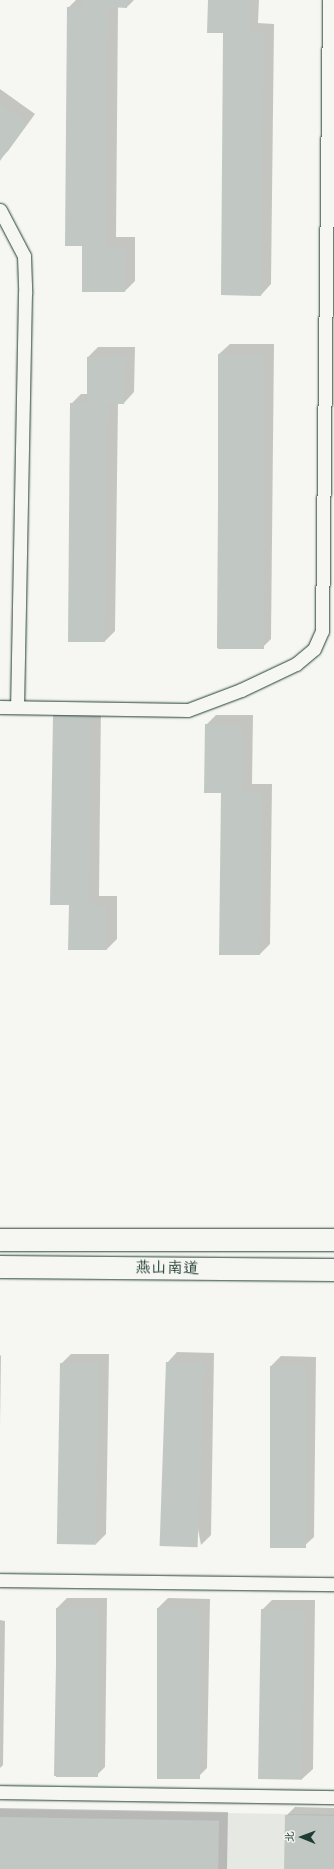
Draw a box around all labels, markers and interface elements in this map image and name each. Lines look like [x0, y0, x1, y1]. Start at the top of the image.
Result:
street label: 燕山南道 [135, 1259, 199, 1279]
north arrow [282, 1817, 322, 1857]
text: 北 [282, 1831, 298, 1842]

